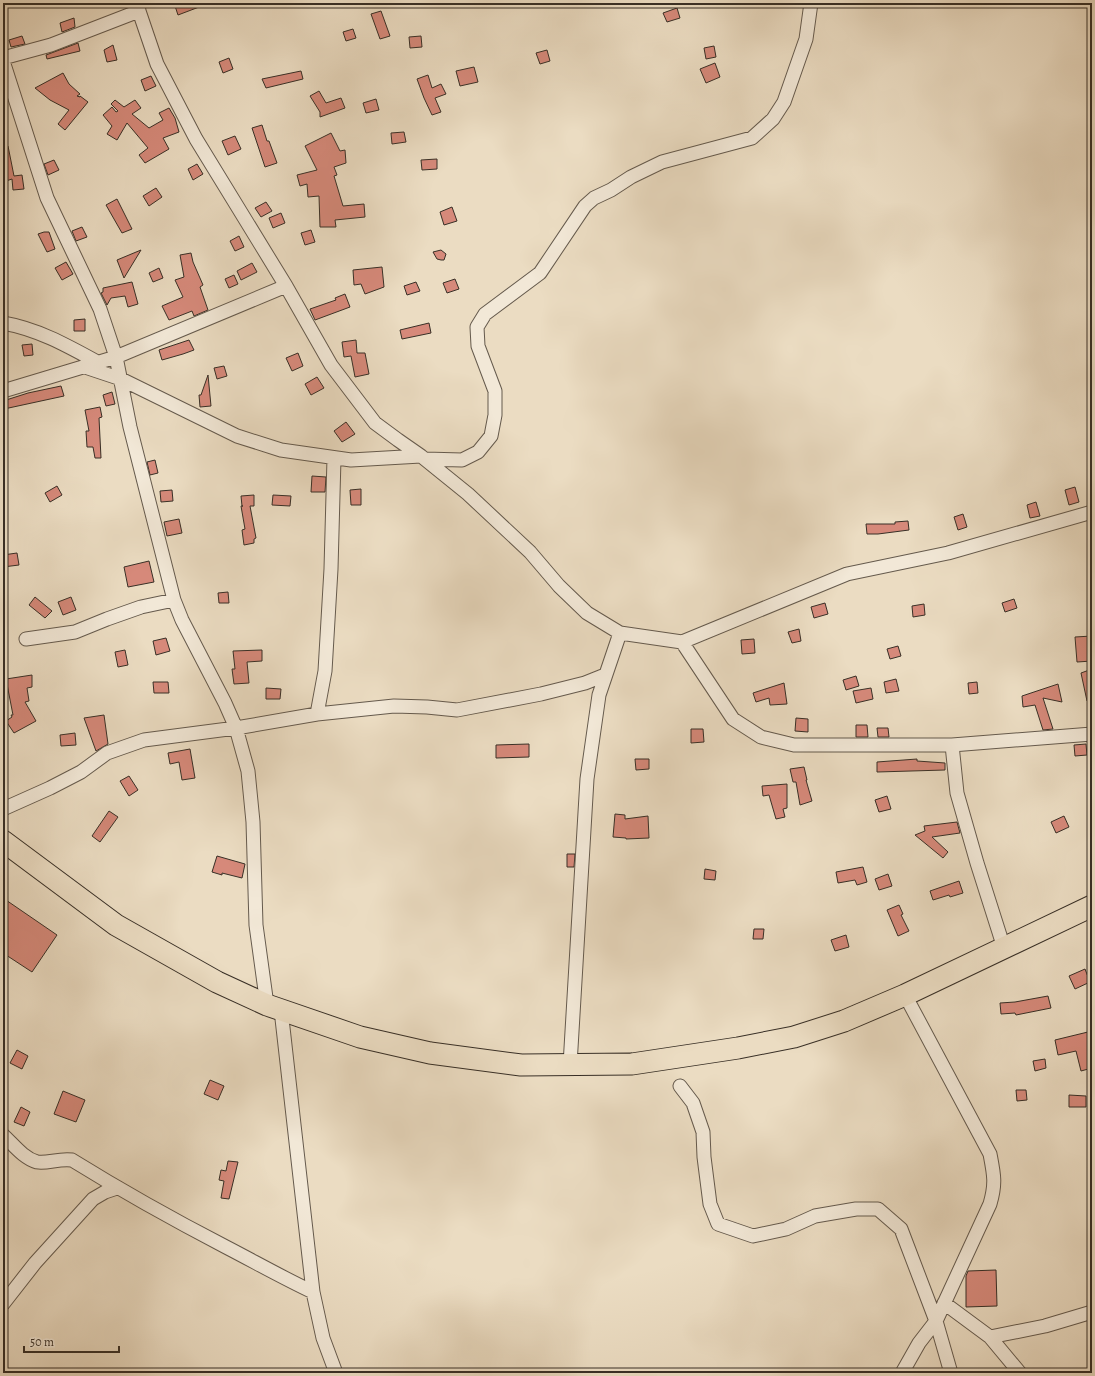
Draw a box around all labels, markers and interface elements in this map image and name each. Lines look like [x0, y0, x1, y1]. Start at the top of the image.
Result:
scale bar [24, 1328, 119, 1354]
text: 50 m [30, 1334, 54, 1350]

